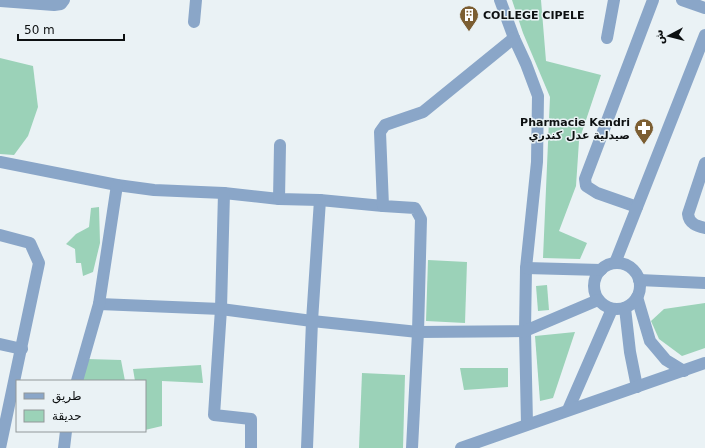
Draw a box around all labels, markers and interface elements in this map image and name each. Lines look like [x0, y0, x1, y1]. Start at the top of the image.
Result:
building icon: COLLEGE CIPELE [458, 4, 480, 32]
place label: COLLEGE CIPELE [483, 9, 585, 22]
scale bar [18, 16, 124, 42]
north arrow [649, 16, 689, 56]
text: 50 m [24, 23, 55, 37]
text: ش [652, 29, 667, 45]
place label: Pharmacie Kendri صيدلية عدل كندري [520, 116, 630, 142]
pharmacy icon: Pharmacie Kendri صيدلية عدل كندري [633, 117, 655, 145]
legend [16, 380, 146, 432]
text: طريق [52, 389, 82, 404]
text: حديقة [52, 409, 82, 423]

